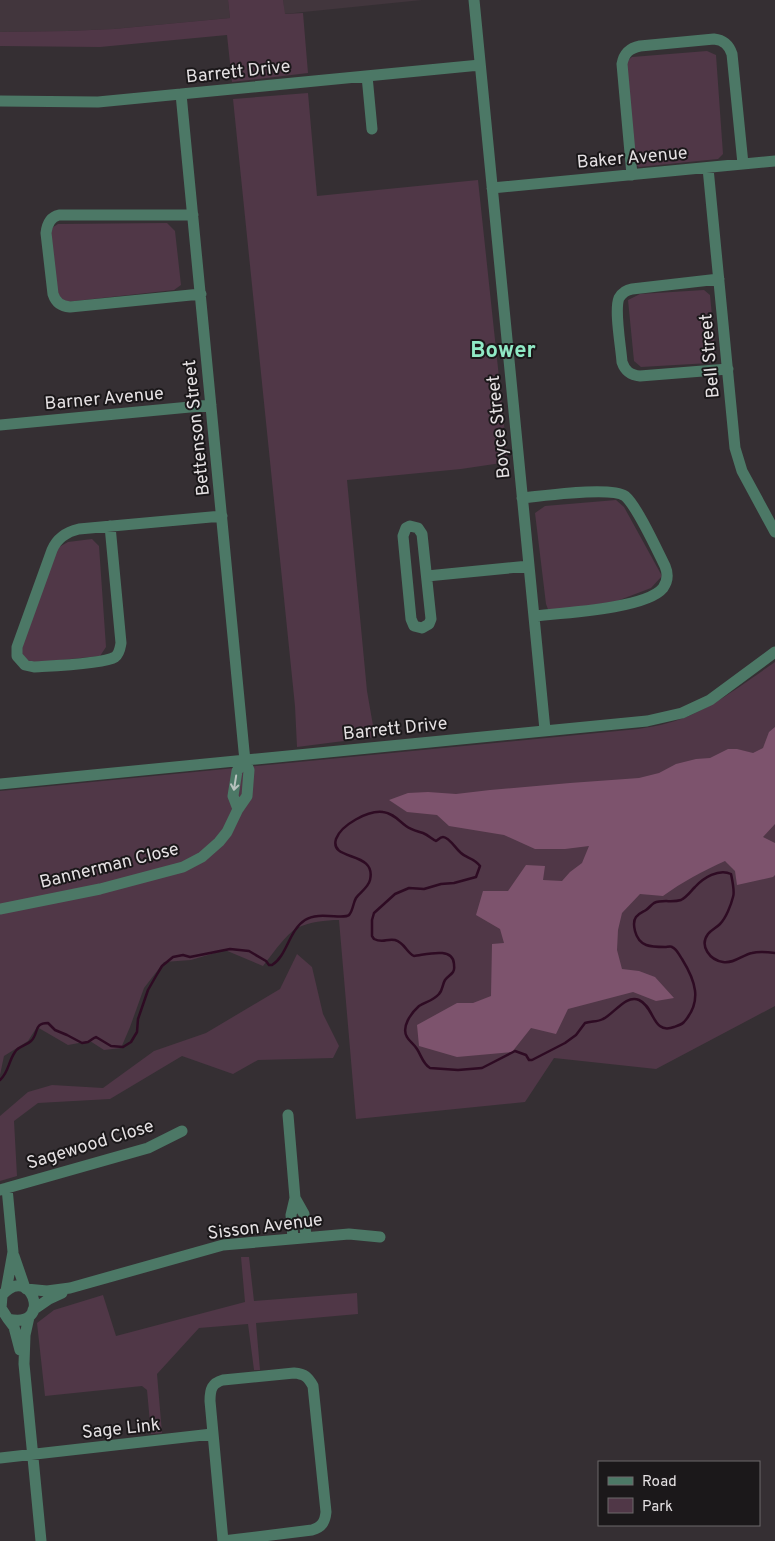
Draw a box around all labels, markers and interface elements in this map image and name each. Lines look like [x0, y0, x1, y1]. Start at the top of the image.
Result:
street label: Barrett Drive [185, 56, 292, 89]
street label: Baker Avenue [576, 142, 688, 175]
street label: Bell Street [695, 313, 726, 399]
district label: Bower [470, 338, 536, 365]
street label: Bettenson Street [179, 359, 216, 497]
street label: Boyce Street [483, 374, 516, 480]
street label: Barner Avenue [44, 383, 165, 416]
street label: Barrett Drive [342, 713, 449, 746]
one-way arrow [230, 775, 240, 791]
street label: Bannerman Close [37, 838, 181, 895]
street label: Sagewood Close [24, 1115, 157, 1176]
street label: Sisson Avenue [206, 1209, 324, 1246]
street label: Sage Link [81, 1414, 162, 1445]
legend [598, 1461, 760, 1526]
text: Road [642, 1473, 677, 1492]
text: Park [642, 1498, 673, 1517]

